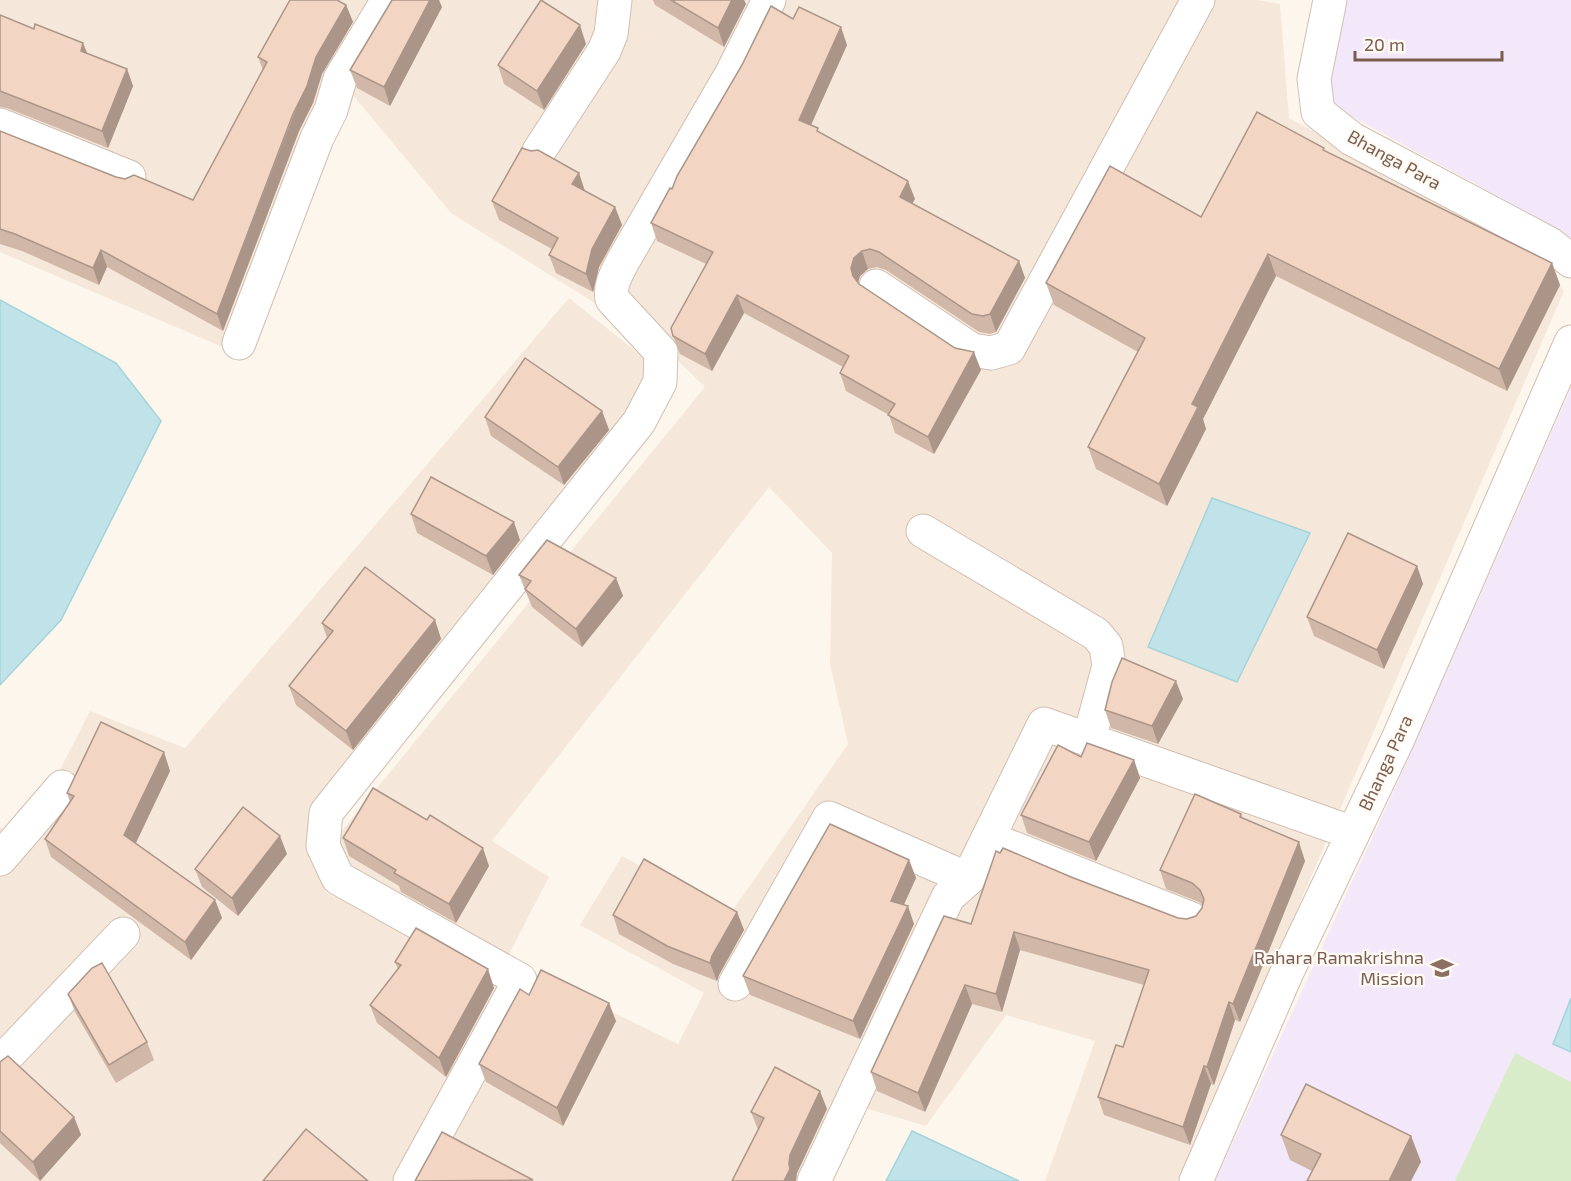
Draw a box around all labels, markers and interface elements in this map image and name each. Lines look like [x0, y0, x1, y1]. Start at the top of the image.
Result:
scale bar [1355, 24, 1502, 62]
text: 20 m [1364, 33, 1405, 55]
street label: Bhanga Para [1344, 124, 1445, 194]
street label: Bhanga Para [1353, 711, 1417, 814]
place label: Rahara Ramakrishna Mission [1254, 946, 1424, 989]
school or university icon: Rahara Ramakrishna Mission [1429, 955, 1455, 981]

